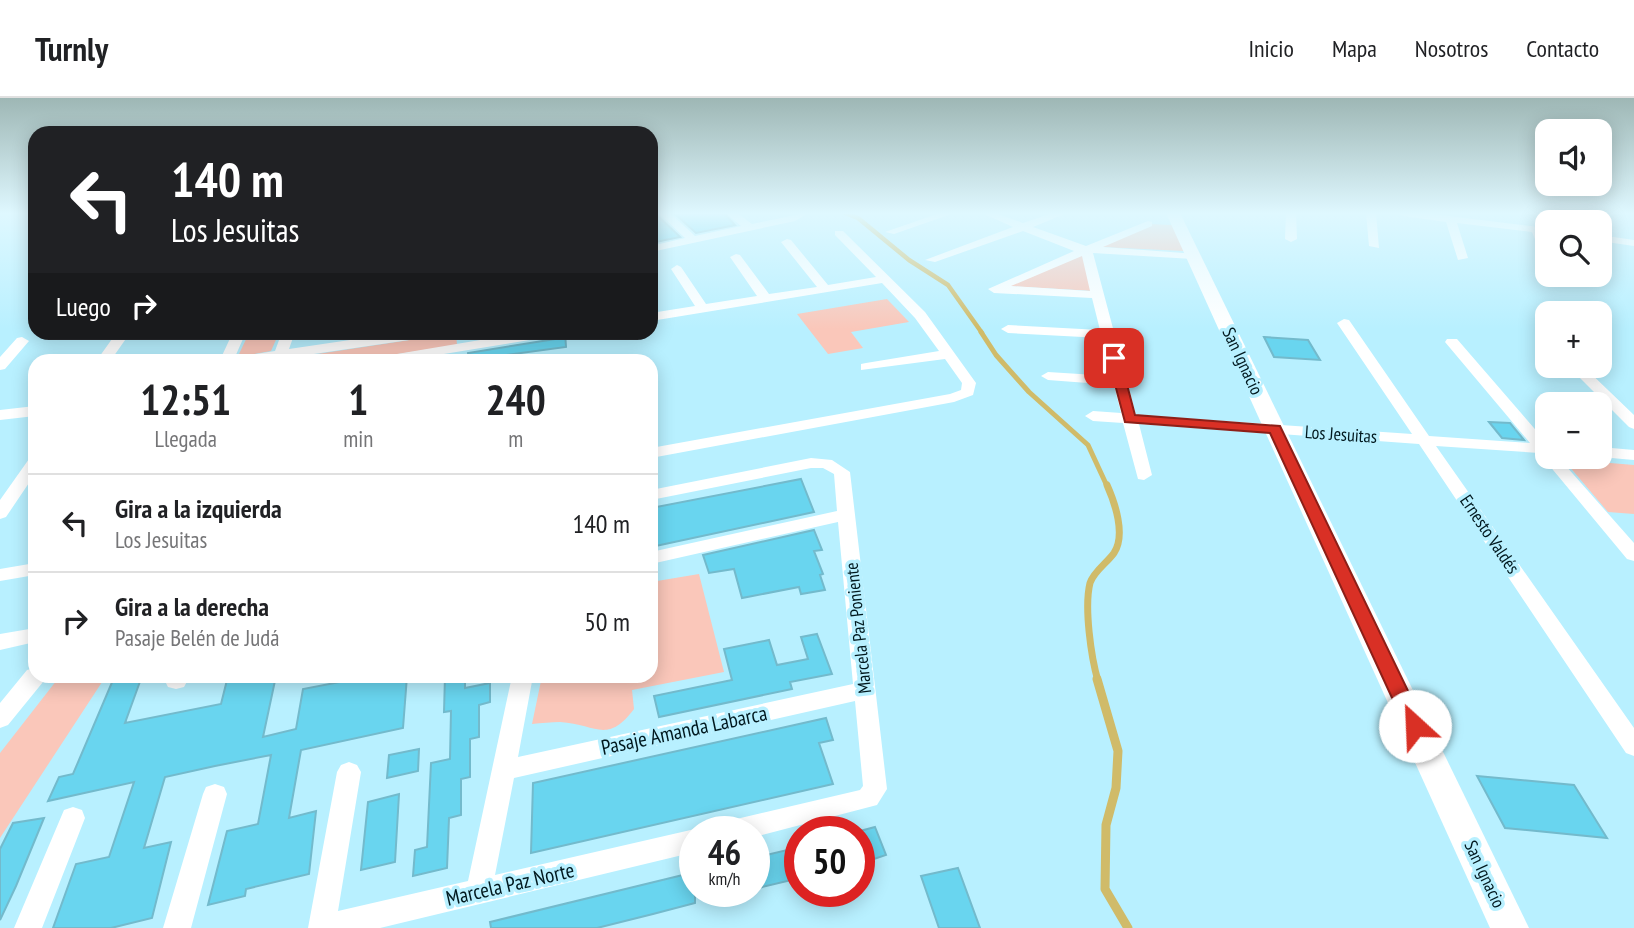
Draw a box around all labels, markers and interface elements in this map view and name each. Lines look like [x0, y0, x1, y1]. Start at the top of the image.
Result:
text: Turnly [35, 27, 108, 70]
text: Inicio [1248, 33, 1294, 64]
text: Mapa [1332, 33, 1377, 64]
text: Nosotros [1415, 33, 1488, 64]
text: Contacto [1526, 33, 1599, 64]
map controls [1535, 119, 1612, 469]
button: sound [1535, 119, 1612, 196]
text: 140 m [171, 147, 284, 211]
icon: left [56, 154, 147, 245]
text: Los Jesuitas [171, 209, 299, 251]
button: search [1535, 210, 1612, 287]
icon: right [125, 287, 163, 325]
text: Luego [56, 290, 111, 323]
button: + [1535, 301, 1612, 378]
street label: San Ignacio [1217, 324, 1269, 399]
pin [1084, 328, 1144, 388]
icon: arrive [1095, 339, 1133, 377]
text: 12:51 [140, 372, 231, 427]
text: 1 [348, 372, 368, 427]
text: 240 [486, 372, 546, 427]
button: − [1535, 392, 1612, 469]
street label: Los Jesuitas [1304, 420, 1378, 448]
text: Llegada [154, 424, 217, 453]
text: min [343, 424, 373, 453]
text: m [508, 424, 523, 453]
street label: Ernesto Valdés [1455, 490, 1525, 578]
text: Gira a la izquierda [115, 492, 282, 525]
icon: left [56, 504, 94, 542]
text: 140 m [572, 507, 630, 540]
text: Los Jesuitas [115, 525, 207, 554]
street label: Marcela Paz Poniente [840, 561, 876, 695]
text: Gira a la derecha [115, 590, 269, 623]
icon: right [56, 602, 94, 640]
text: 50 m [584, 605, 630, 638]
text: Pasaje Belén de Judá [115, 623, 279, 652]
position arrow [1378, 689, 1452, 763]
street label: Pasaje Amanda Labarca [599, 699, 769, 761]
speed limit sign: 50 [784, 816, 875, 907]
text: 46 [708, 829, 741, 875]
street label: San Ignacio [1459, 837, 1511, 912]
street label: Marcela Paz Norte [443, 856, 577, 912]
text: km/h [709, 867, 740, 890]

